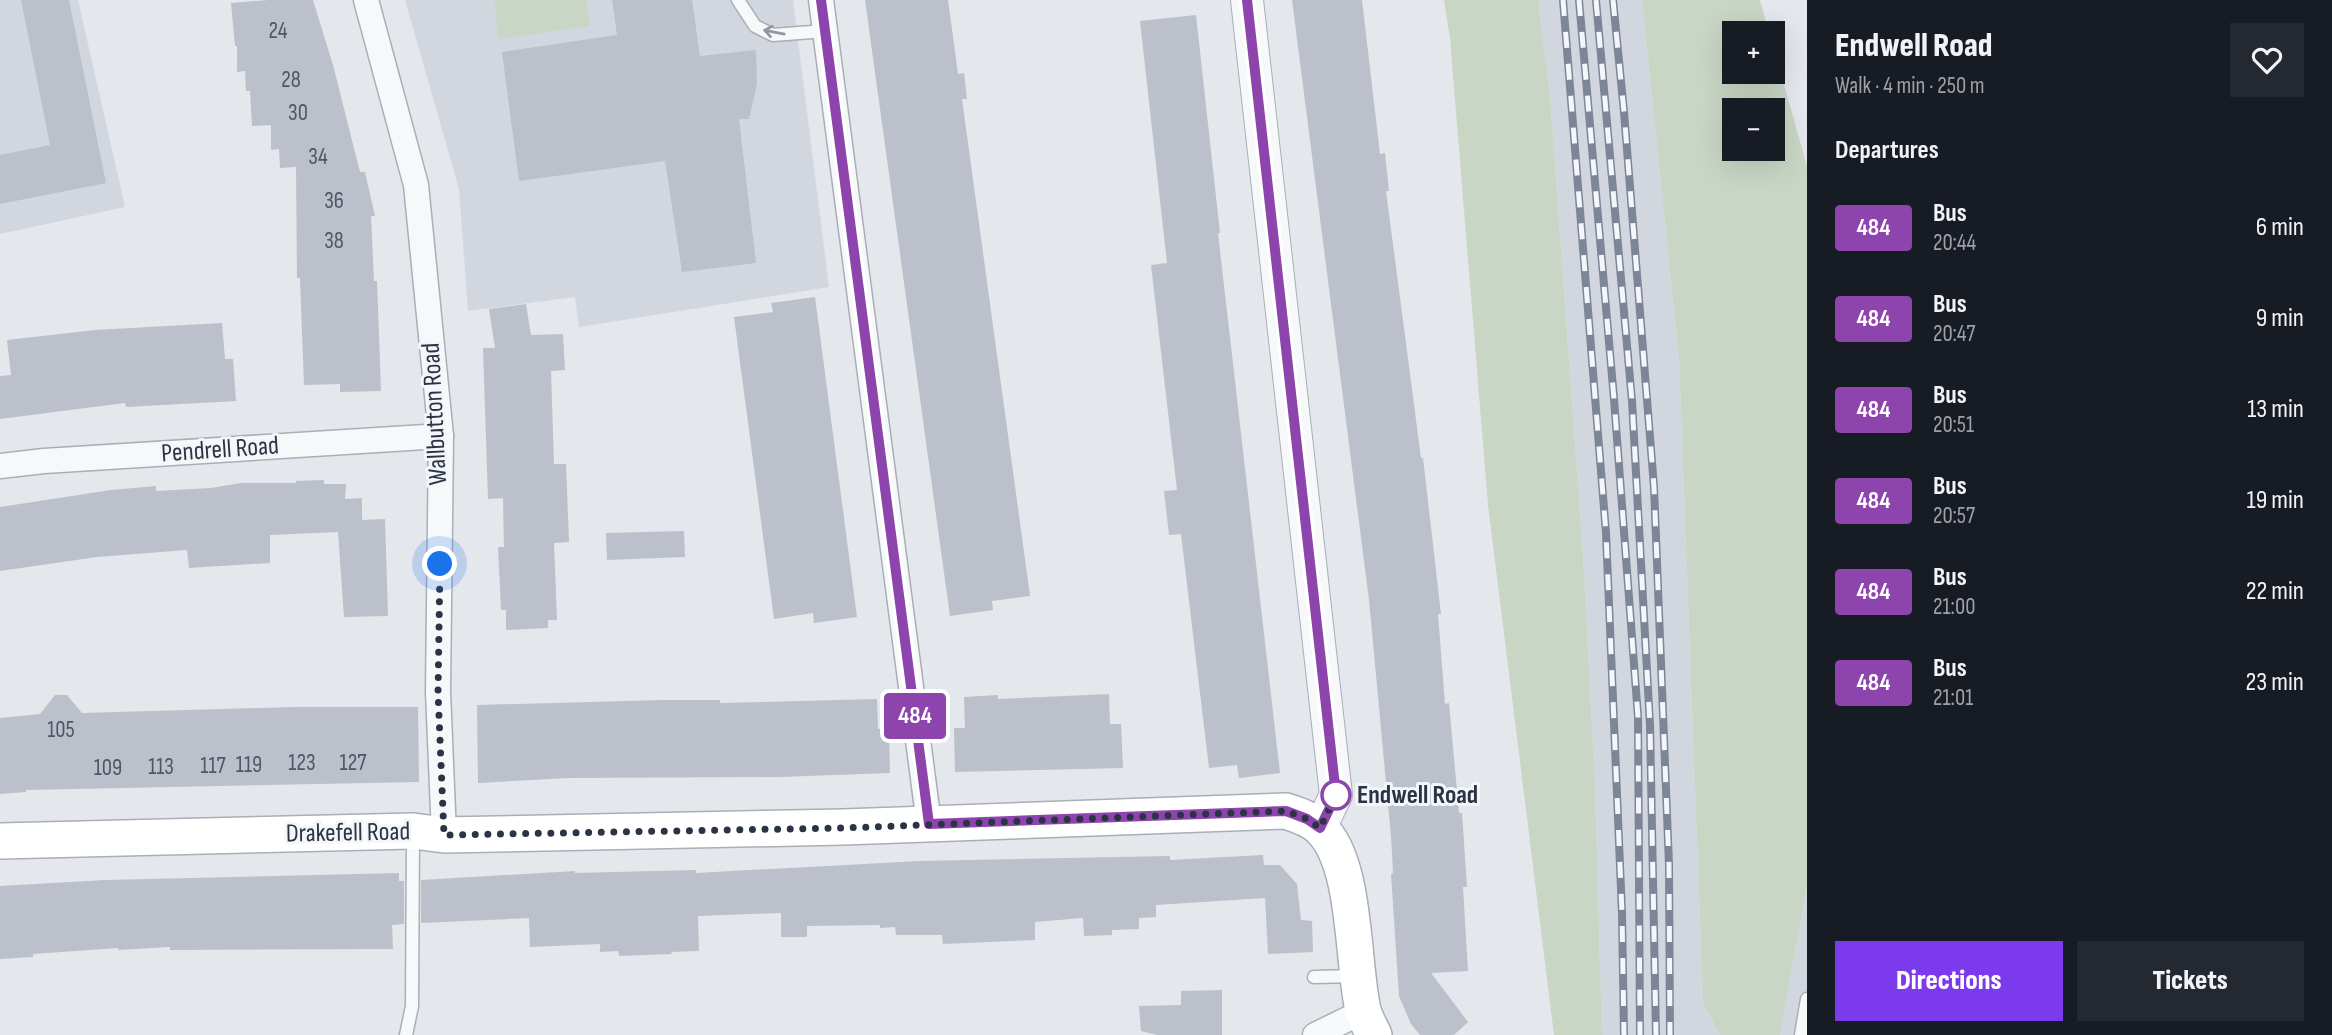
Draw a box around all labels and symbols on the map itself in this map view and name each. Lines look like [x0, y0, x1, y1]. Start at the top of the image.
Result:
house number: 24 [269, 17, 288, 45]
one-way arrow [763, 25, 786, 38]
house number: 28 [281, 66, 301, 94]
house number: 30 [288, 99, 308, 127]
house number: 34 [308, 143, 328, 171]
house number: 36 [324, 187, 344, 215]
house number: 38 [324, 227, 344, 255]
street label: Wallbutton Road [416, 342, 454, 486]
street label: Pendrell Road [160, 430, 280, 470]
your location [422, 546, 457, 581]
line badge: 484 [875, 693, 955, 739]
house number: 105 [47, 716, 75, 744]
house number: 123 [288, 749, 316, 777]
house number: 127 [339, 749, 367, 777]
house number: 119 [236, 751, 262, 779]
house number: 117 [200, 752, 226, 780]
house number: 113 [148, 753, 174, 781]
house number: 109 [94, 754, 122, 782]
marker: Endwell Road [1321, 780, 1351, 810]
place label: Endwell Road [1357, 780, 1478, 811]
street label: Drakefell Road [286, 816, 410, 850]

